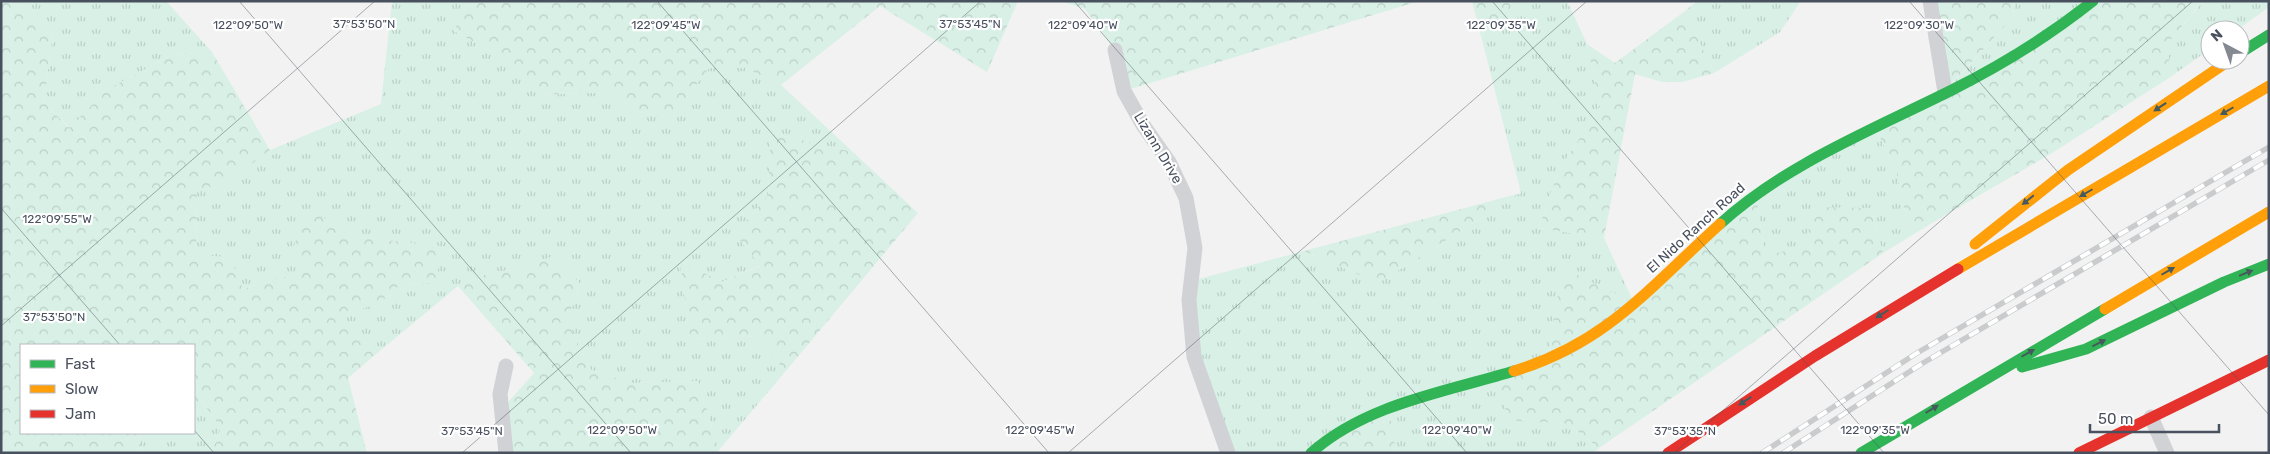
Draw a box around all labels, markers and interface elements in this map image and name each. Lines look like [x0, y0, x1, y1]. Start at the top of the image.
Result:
text: 37°53'50"N [333, 17, 395, 31]
text: 37°53'45"N [939, 17, 1001, 31]
text: 122°09'50"W [213, 18, 283, 32]
text: 122°09'45"W [631, 18, 701, 32]
text: 122°09'40"W [1048, 18, 1118, 32]
text: 122°09'35"W [1466, 18, 1536, 32]
text: 122°09'30"W [1884, 18, 1954, 32]
north arrow [2200, 20, 2250, 70]
text: N [2207, 26, 2226, 45]
one-way arrow [2154, 102, 2167, 112]
one-way arrow [2219, 107, 2234, 115]
street label: Lizann Drive [1130, 109, 1186, 187]
street label: El Nido Ranch Road [1643, 179, 1749, 277]
one-way arrow [2079, 189, 2094, 197]
one-way arrow [2021, 195, 2034, 206]
text: 122°09'55"W [22, 212, 92, 226]
one-way arrow [2161, 266, 2175, 275]
one-way arrow [2239, 269, 2253, 277]
one-way arrow [1875, 309, 1888, 318]
text: 37°53'50"N [23, 310, 85, 324]
one-way arrow [2092, 338, 2106, 346]
legend [20, 344, 195, 434]
one-way arrow [2021, 348, 2034, 357]
text: Fast [65, 355, 95, 373]
text: Slow [65, 380, 98, 398]
one-way arrow [1738, 396, 1751, 405]
scale bar [2090, 402, 2219, 434]
text: Jam [65, 405, 96, 423]
one-way arrow [1926, 405, 1939, 414]
text: 50 m [2098, 410, 2133, 428]
text: 122°09'50"W [587, 423, 657, 437]
text: 122°09'45"W [1005, 423, 1075, 437]
text: 122°09'40"W [1422, 423, 1492, 437]
text: 122°09'35"W [1840, 423, 1910, 437]
text: 37°53'45"N [441, 424, 503, 438]
text: 37°53'35"N [1654, 424, 1716, 438]

